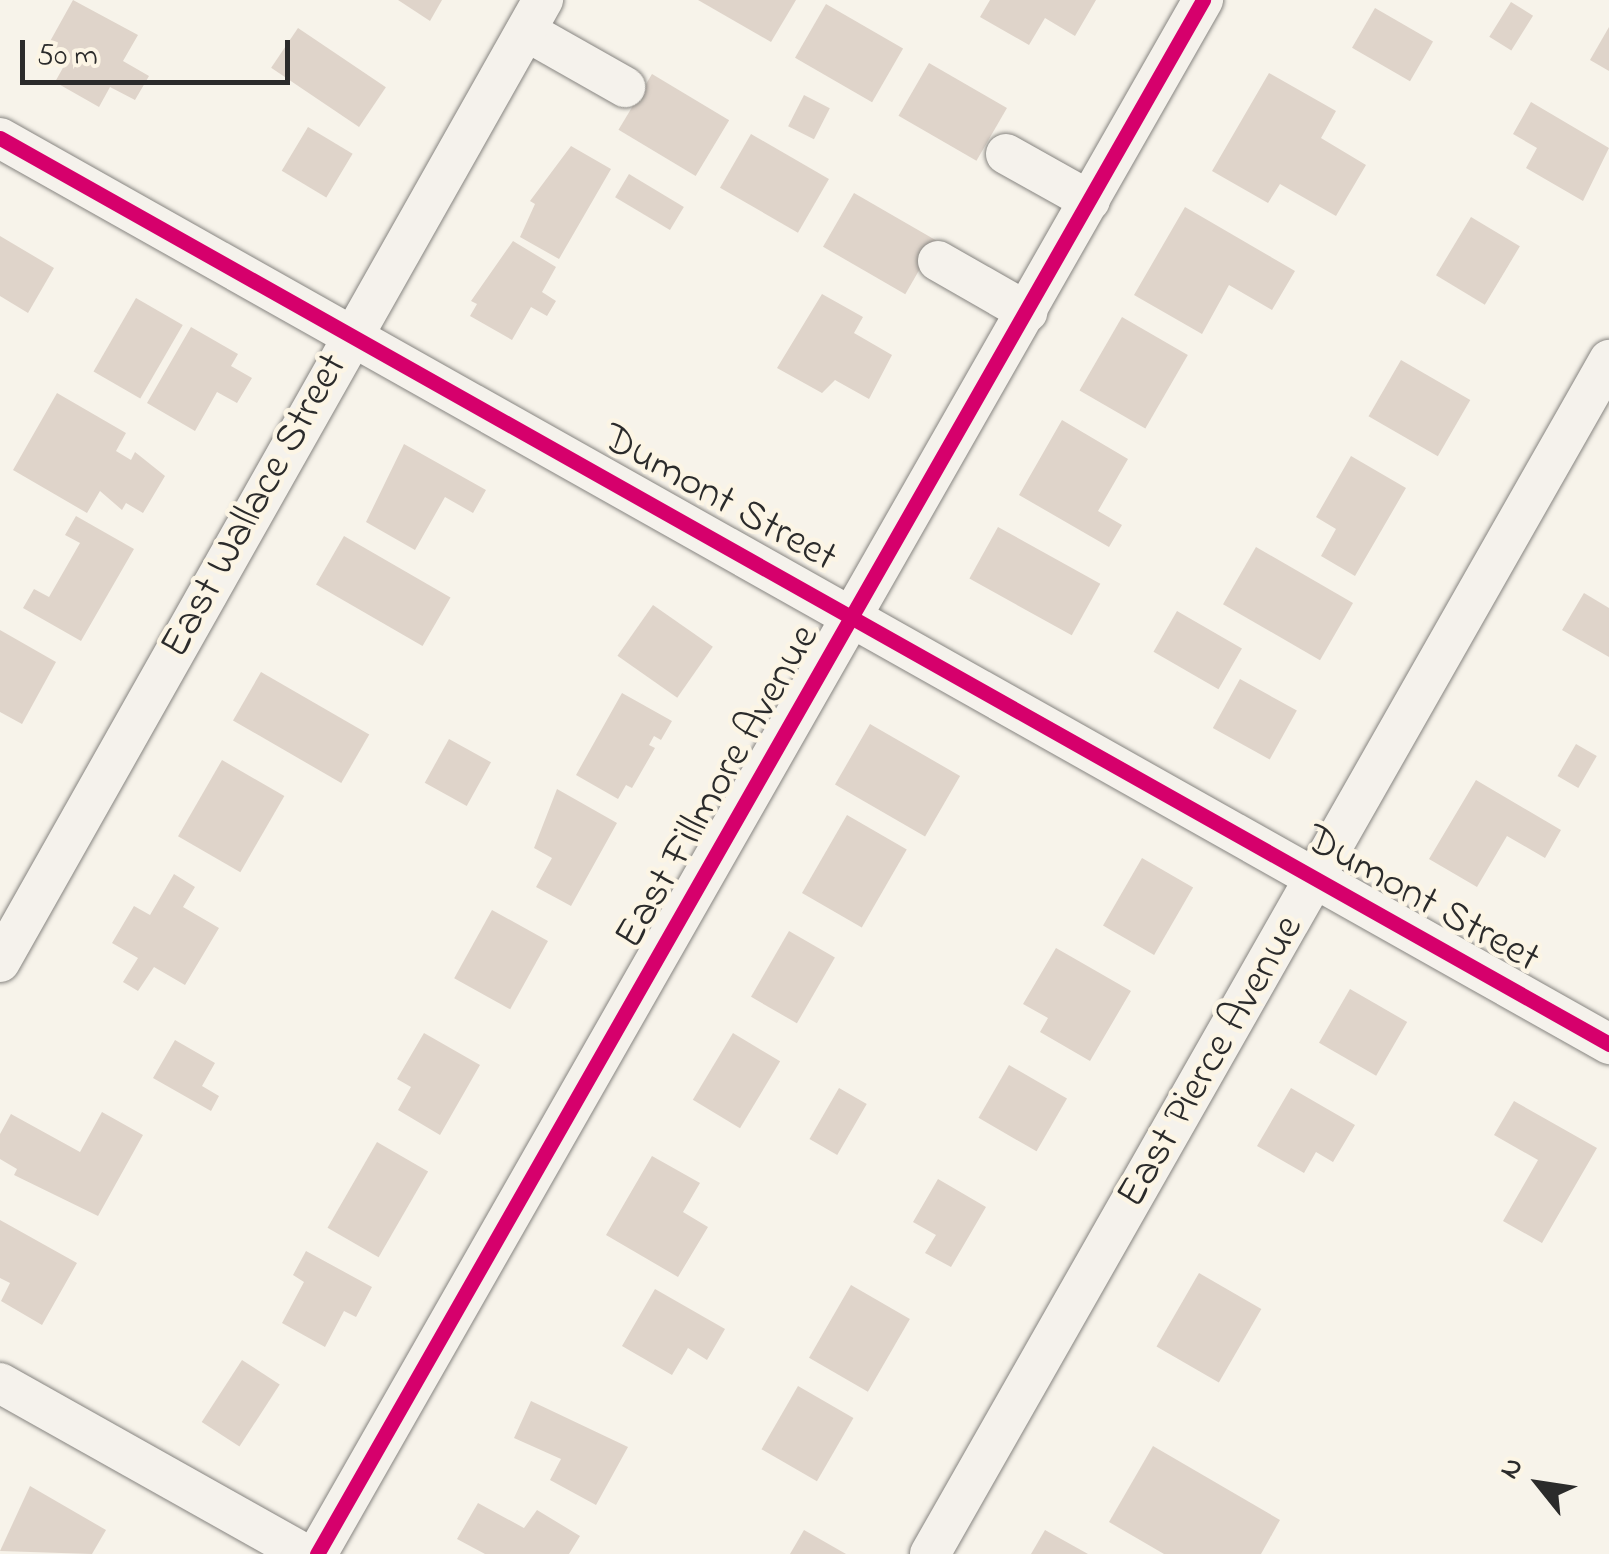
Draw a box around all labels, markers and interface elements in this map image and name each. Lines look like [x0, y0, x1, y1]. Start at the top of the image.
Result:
scale bar [25, 20, 295, 82]
text: 50 m [37, 35, 98, 79]
street label: East Wallace Street [151, 345, 359, 667]
street label: Dumont Street [593, 414, 845, 584]
street label: East Fillmore Avenue [605, 616, 831, 958]
street label: Dumont Street [1296, 815, 1548, 985]
street label: East Pierce Avenue [1107, 907, 1315, 1217]
north arrow [1489, 1434, 1589, 1534]
text: N [1490, 1450, 1535, 1487]

